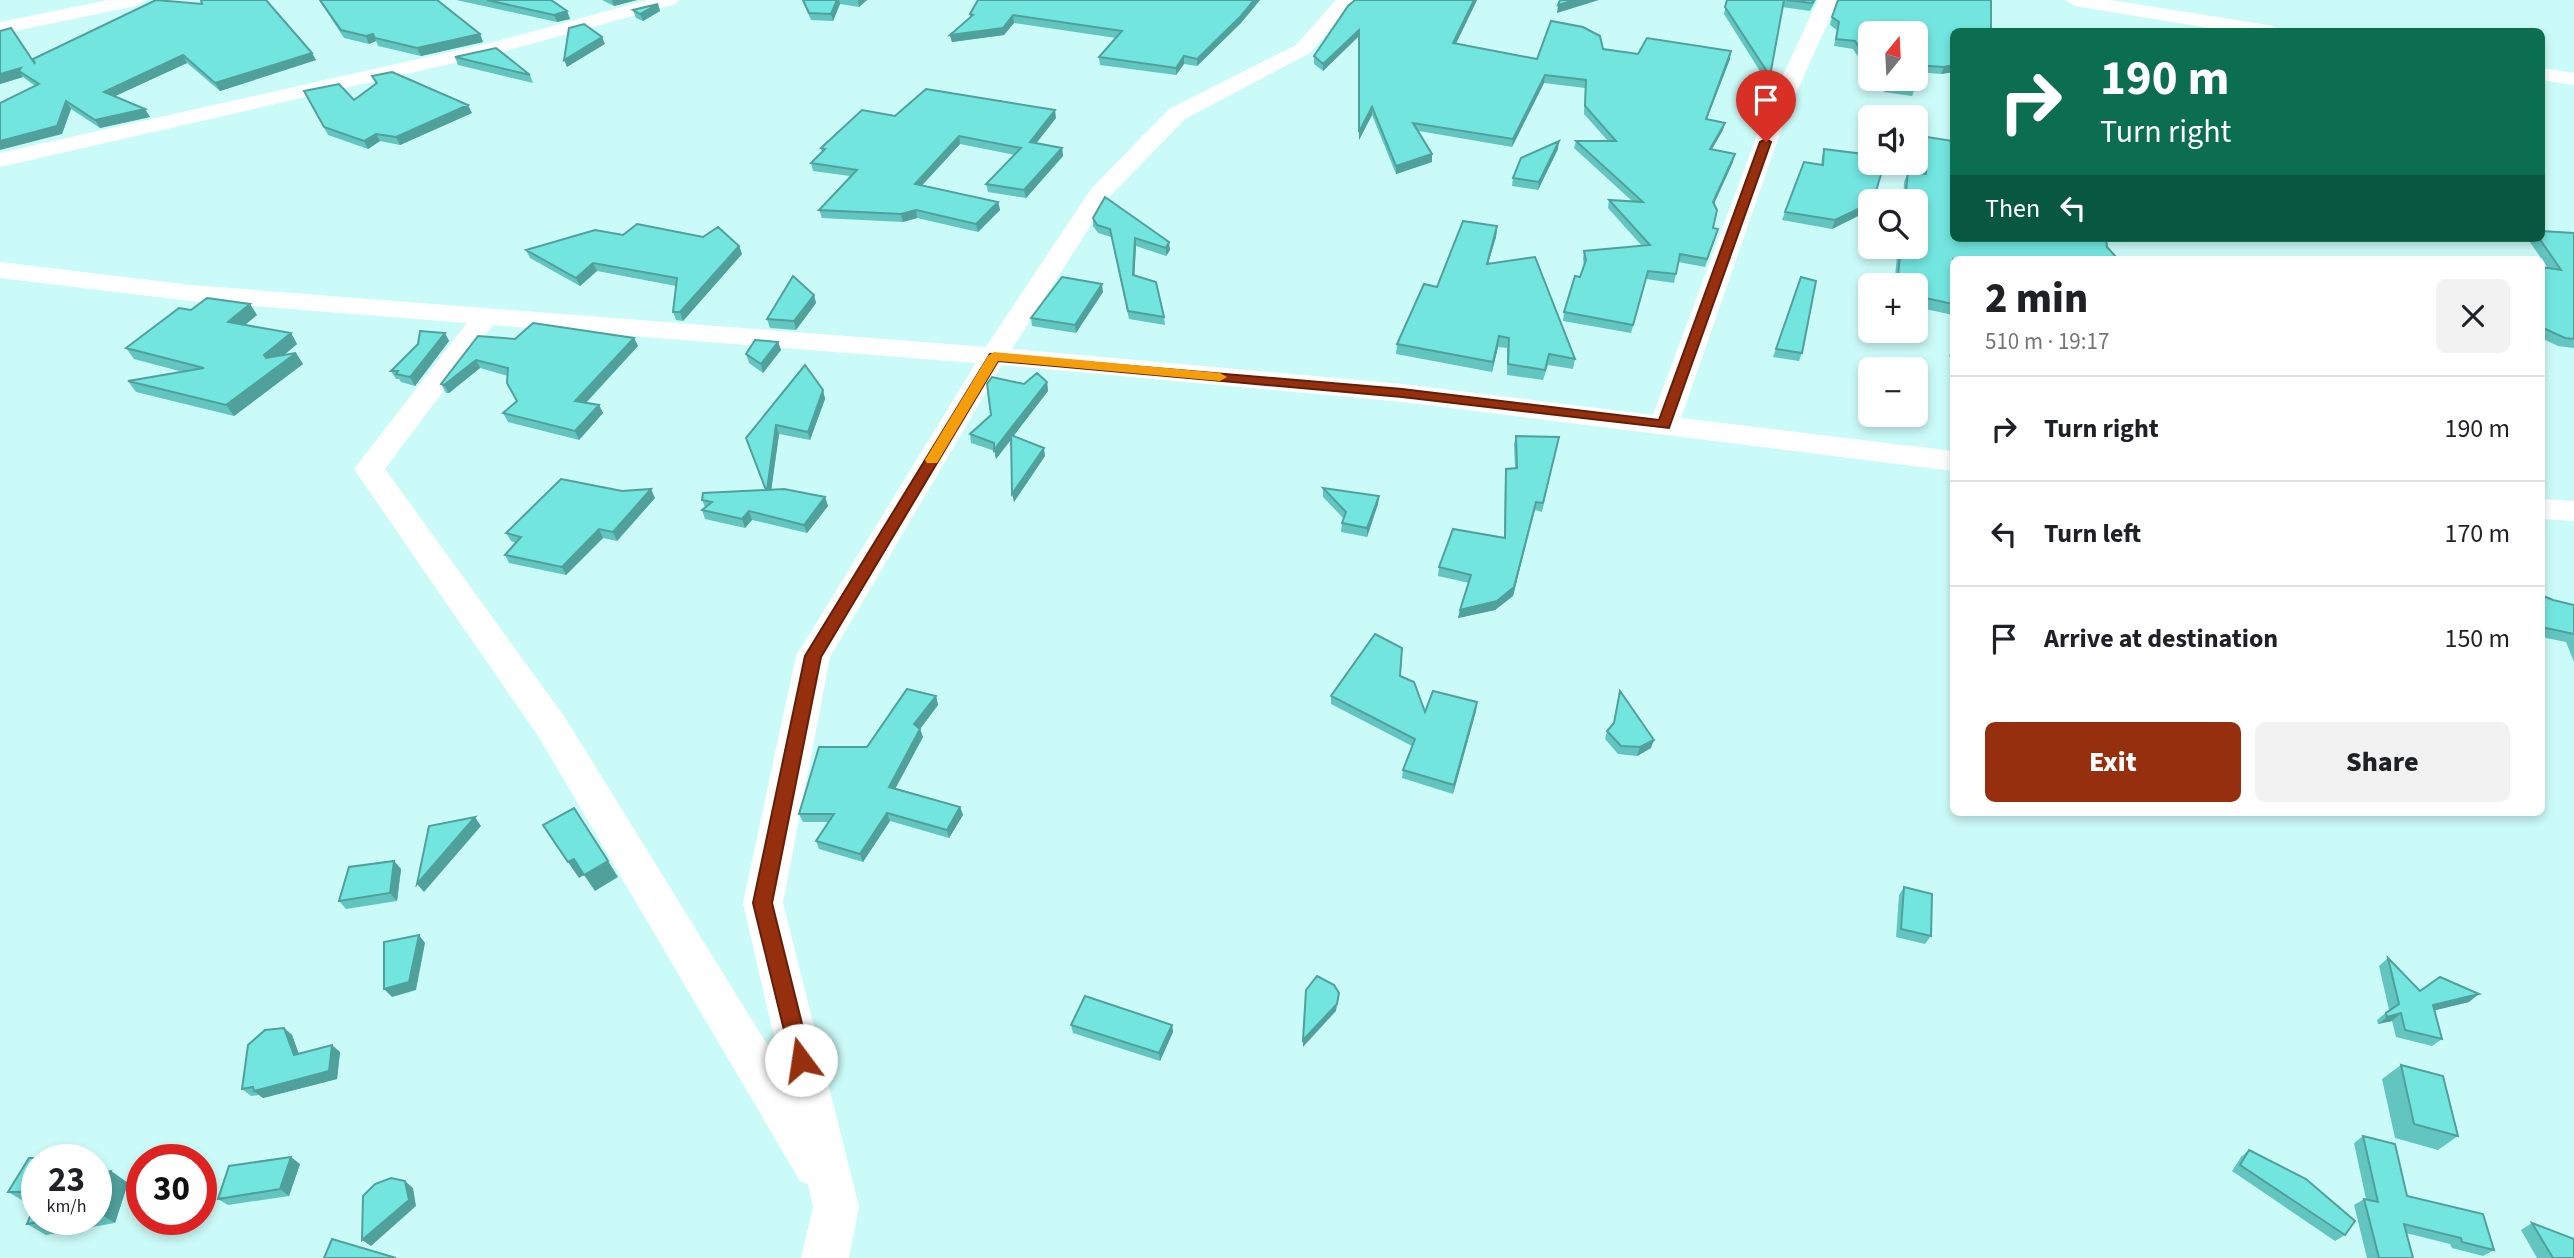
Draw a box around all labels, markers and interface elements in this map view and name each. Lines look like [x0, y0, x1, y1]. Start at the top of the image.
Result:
north arrow [1858, 21, 1928, 91]
map controls [1858, 21, 1928, 427]
text: 190 m [2100, 44, 2229, 114]
icon: right [1985, 56, 2076, 147]
pin [1736, 70, 1796, 142]
icon: arrive [1747, 81, 1785, 119]
button: sound [1858, 105, 1928, 175]
text: Turn right [2100, 109, 2231, 155]
button: search [1858, 189, 1928, 259]
icon: left [2054, 189, 2092, 227]
text: Then [1985, 190, 2040, 227]
text: 2 min [1985, 269, 2088, 329]
button: + [1858, 273, 1928, 343]
button: close [2436, 279, 2510, 353]
text: 510 m · 19:17 [1985, 325, 2109, 358]
button: − [1858, 357, 1928, 427]
icon: right [1985, 410, 2023, 448]
text: Turn right [2044, 410, 2159, 447]
text: 190 m [2444, 410, 2510, 447]
icon: left [1985, 515, 2023, 553]
text: Turn left [2044, 515, 2141, 552]
text: 170 m [2444, 515, 2510, 552]
icon: arrive [1985, 620, 2023, 658]
text: Arrive at destination [2044, 620, 2278, 657]
text: 150 m [2444, 620, 2510, 657]
button: Exit [1985, 722, 2241, 802]
button: Share [2255, 722, 2510, 802]
position arrow [764, 1023, 838, 1097]
speed limit sign: 30 [126, 1144, 217, 1235]
text: 23 [48, 1155, 85, 1205]
text: km/h [47, 1194, 86, 1219]

